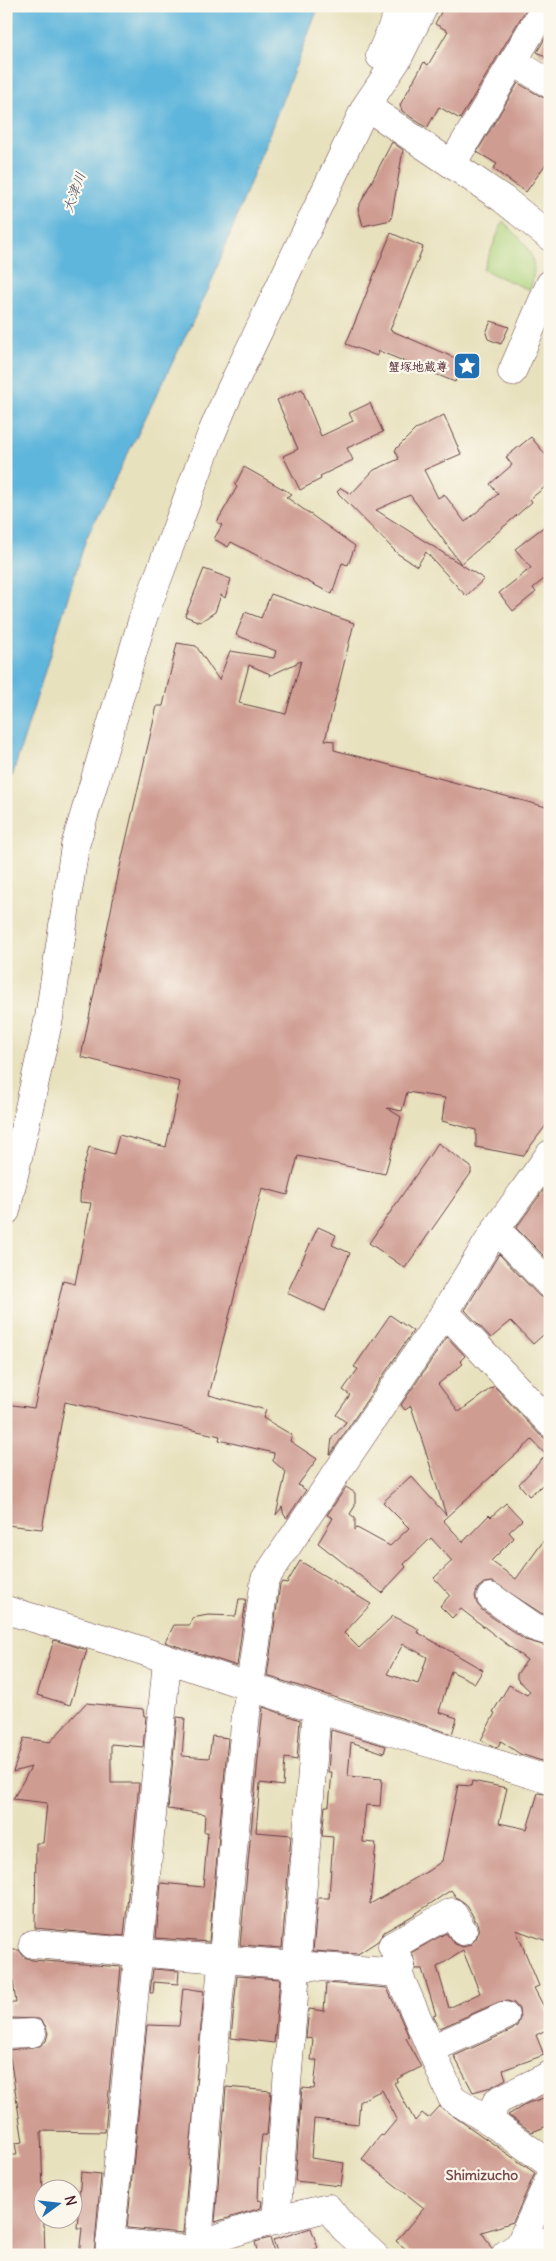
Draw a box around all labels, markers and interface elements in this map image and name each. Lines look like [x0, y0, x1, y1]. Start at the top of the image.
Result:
water label: 大津川 [58, 169, 90, 215]
place icon: 蟹塚地蔵尊 [452, 351, 482, 381]
place label: 蟹塚地蔵尊 [388, 359, 448, 374]
district label: Shimizucho [446, 2166, 518, 2184]
north arrow [32, 2178, 82, 2228]
text: N [61, 2194, 81, 2208]

